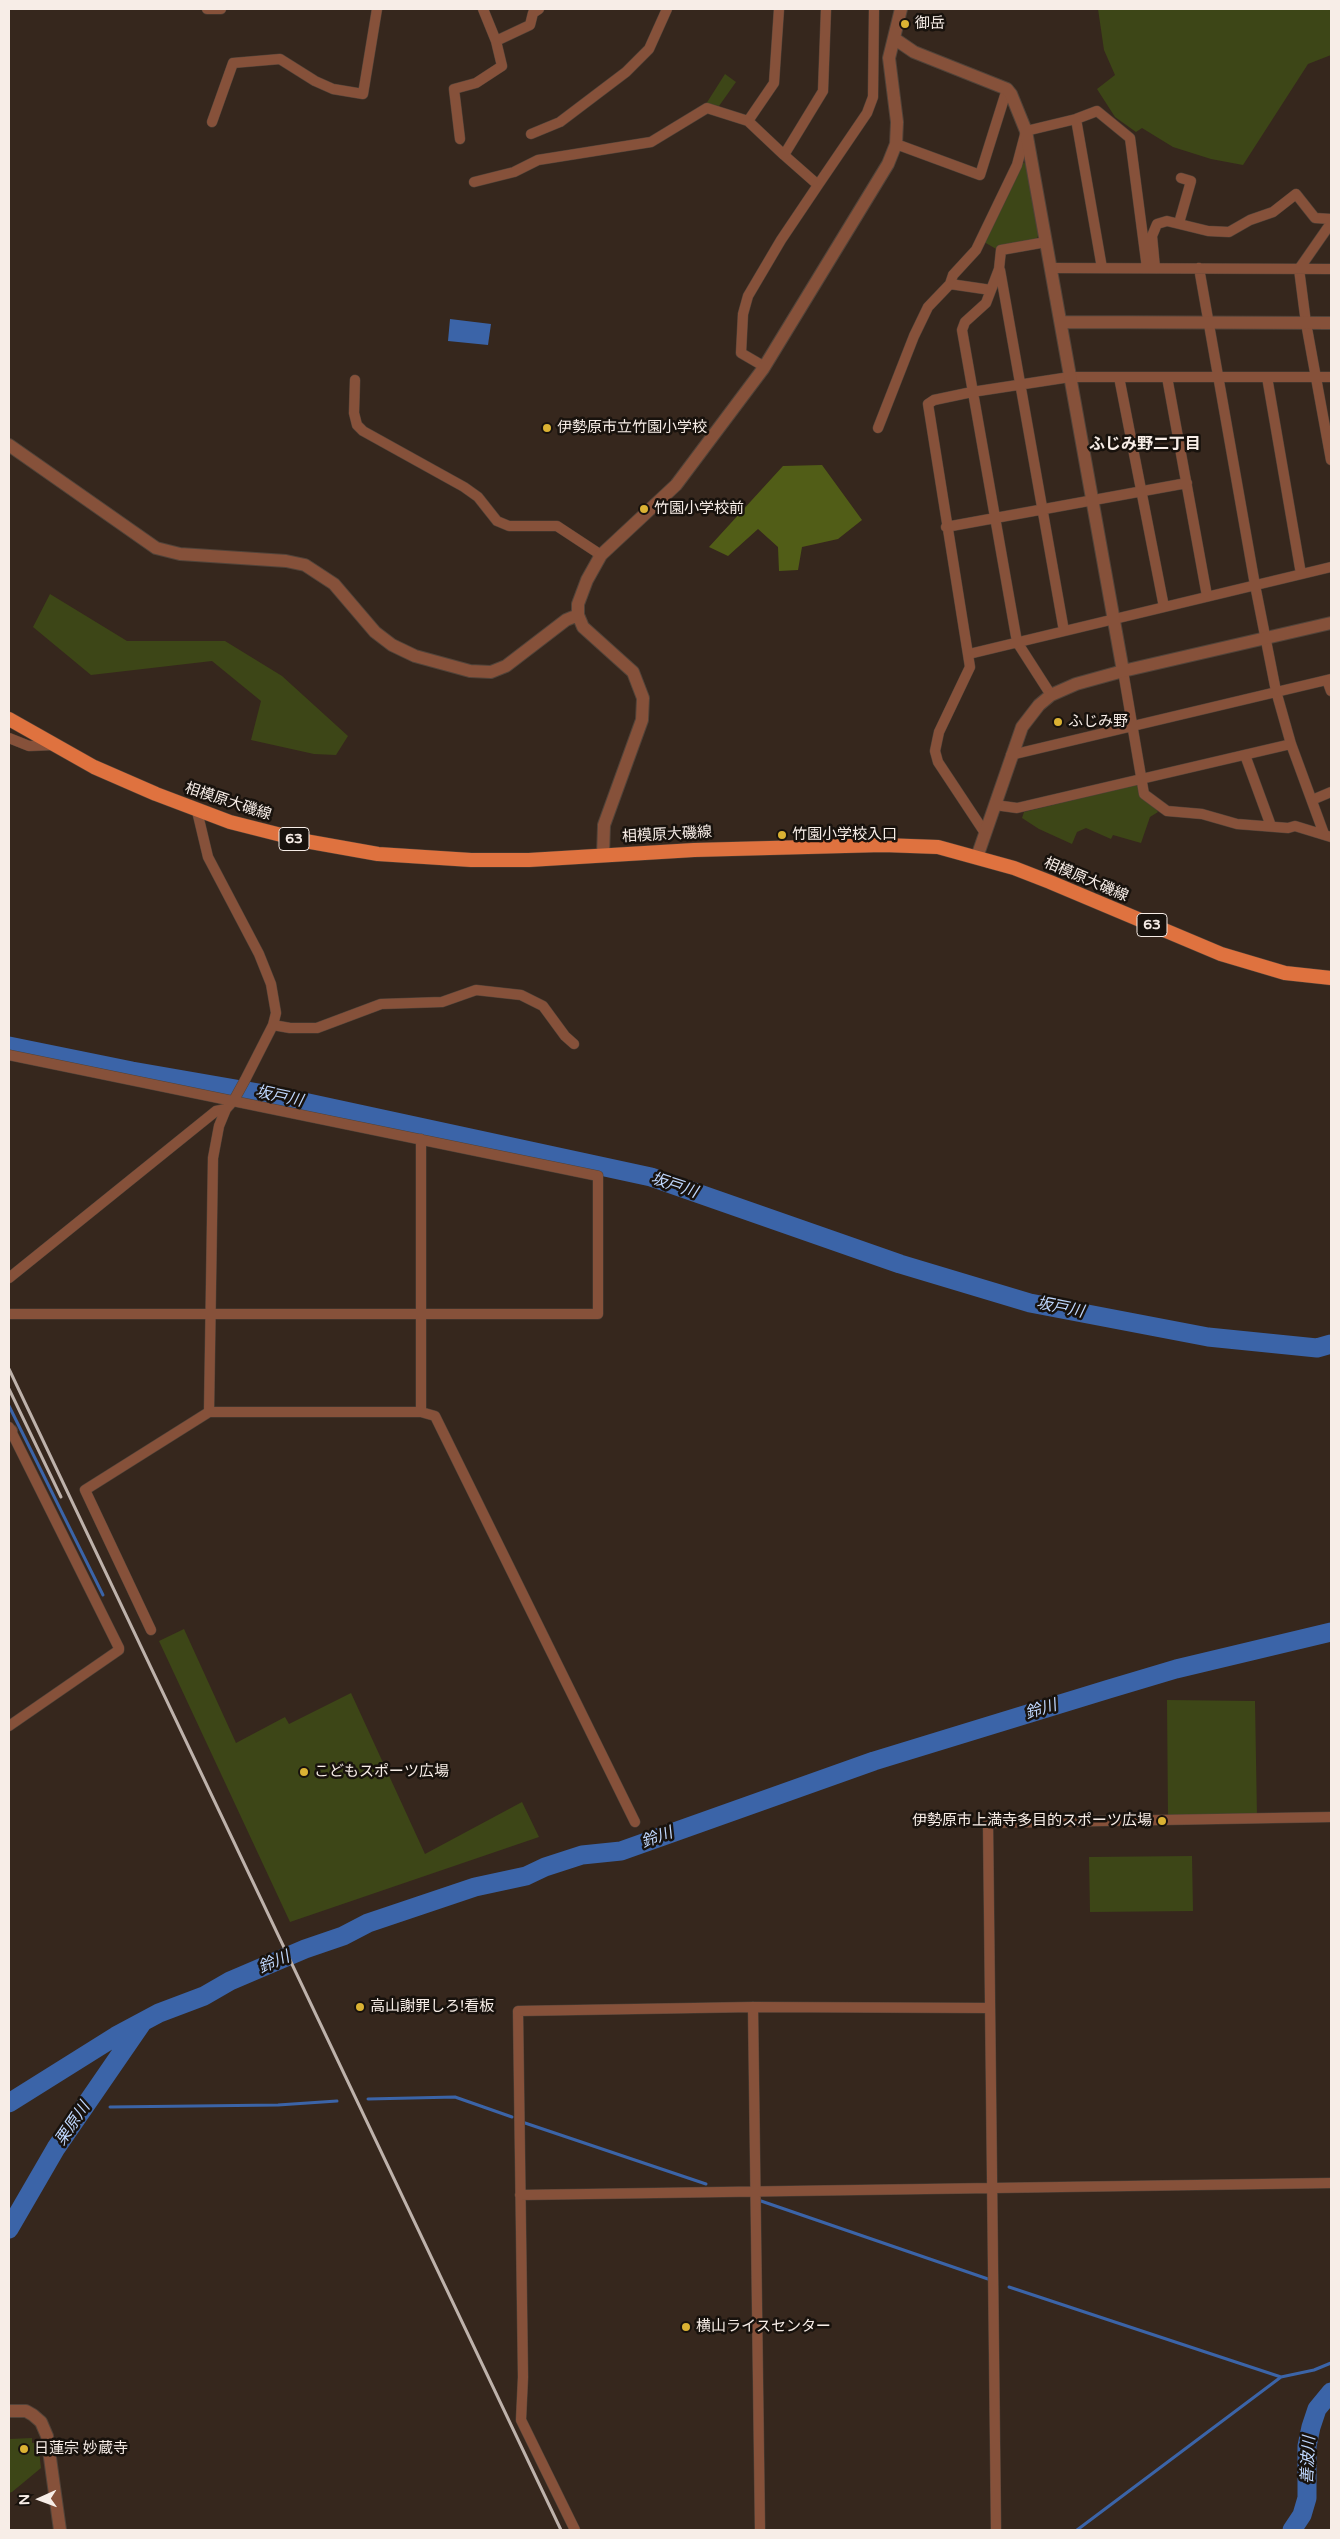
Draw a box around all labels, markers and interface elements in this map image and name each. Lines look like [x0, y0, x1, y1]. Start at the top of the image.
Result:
place label: 御岳 [915, 15, 945, 33]
marker: 御岳 [899, 18, 911, 30]
place label: 伊勢原市立竹園小学校 [557, 419, 707, 437]
marker: 伊勢原市立竹園小学校 [541, 422, 553, 434]
district label: ふじみ野二丁目 [1089, 435, 1201, 455]
place label: 竹園小学校前 [654, 500, 744, 518]
marker: 竹園小学校前 [638, 503, 650, 515]
place label: ふじみ野 [1068, 713, 1128, 731]
marker: ふじみ野 [1052, 716, 1064, 728]
street label: 相模原大磯線 [182, 780, 274, 824]
street label: 相模原大磯線 [622, 824, 712, 846]
place label: 竹園小学校入口 [792, 826, 897, 844]
road number: 63 [279, 828, 309, 851]
marker: 竹園小学校入口 [776, 829, 788, 841]
street label: 相模原大磯線 [1041, 854, 1131, 906]
road number: 63 [1137, 914, 1167, 936]
water label: 坂戸川 [254, 1083, 304, 1111]
water label: 坂戸川 [648, 1169, 700, 1203]
water label: 坂戸川 [1035, 1294, 1085, 1322]
water label: 鈴川 [1023, 1696, 1059, 1724]
place label: こどもスポーツ広場 [314, 1763, 449, 1781]
marker: こどもスポーツ広場 [298, 1766, 310, 1778]
place label: 伊勢原市上満寺多目的スポーツ広場 [912, 1812, 1152, 1830]
marker: 伊勢原市上満寺多目的スポーツ広場 [1156, 1815, 1168, 1827]
water label: 鈴川 [639, 1824, 675, 1852]
water label: 鈴川 [256, 1948, 292, 1978]
place label: 高山謝罪しろ!看板 [370, 1998, 494, 2016]
marker: 高山謝罪しろ!看板 [354, 2001, 366, 2013]
water label: 栗原川 [52, 2099, 94, 2149]
place label: 横山ライスセンター [696, 2318, 831, 2336]
marker: 横山ライスセンター [680, 2321, 692, 2333]
water label: 善波川 [1298, 2436, 1320, 2484]
place label: 日蓮宗 妙蔵寺 [34, 2440, 128, 2458]
marker: 日蓮宗 妙蔵寺 [18, 2443, 30, 2455]
north arrow [15, 2474, 65, 2524]
text: N [16, 2494, 33, 2505]

